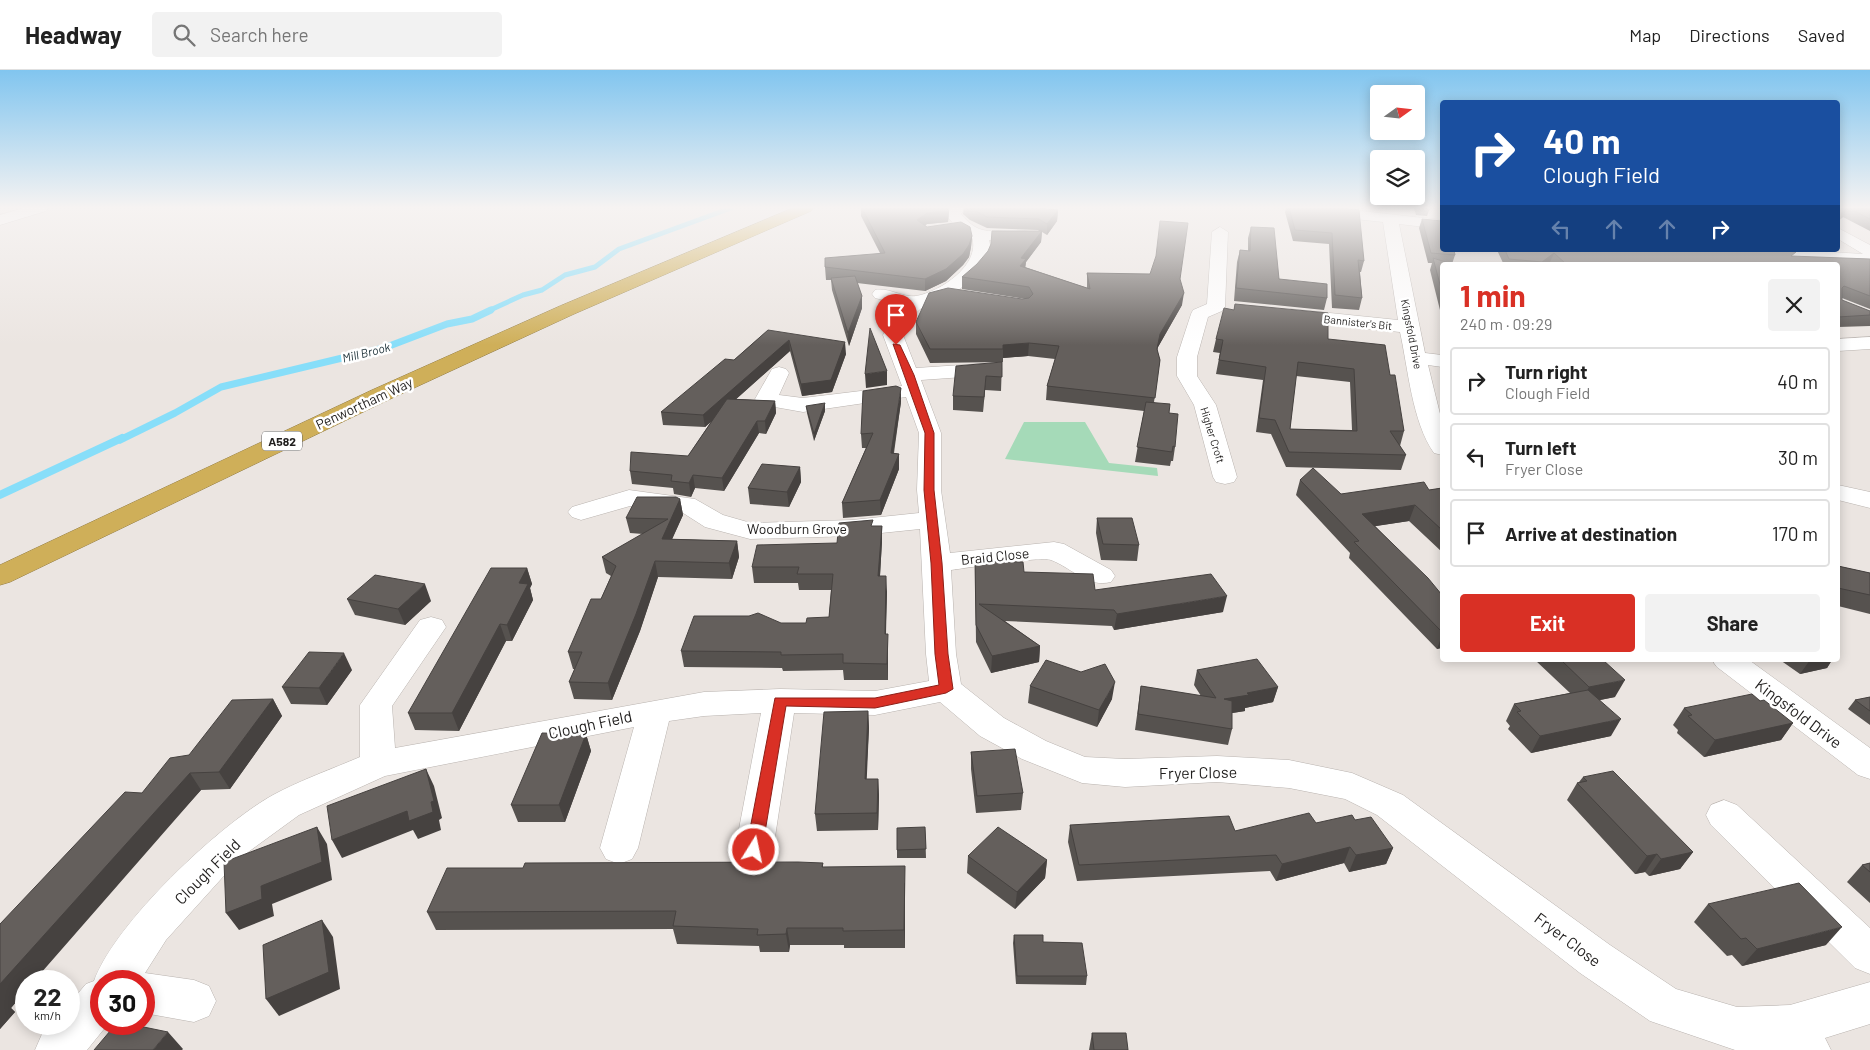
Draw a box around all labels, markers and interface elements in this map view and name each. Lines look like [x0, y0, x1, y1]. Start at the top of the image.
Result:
search box [152, 12, 502, 57]
text: Headway [25, 20, 122, 49]
icon: search [170, 21, 198, 49]
text: Search here [210, 23, 309, 46]
text: Map [1629, 24, 1661, 46]
text: Directions [1689, 24, 1770, 46]
text: Saved [1798, 24, 1845, 46]
north arrow [1370, 85, 1425, 140]
map controls [1370, 85, 1425, 205]
text: 40 m [1543, 119, 1620, 161]
icon: right [1460, 120, 1525, 185]
button: layers [1370, 150, 1425, 205]
text: Clough Field [1543, 161, 1660, 187]
icon: left [1547, 215, 1575, 243]
icon: ahead [1600, 215, 1628, 243]
icon: ahead [1653, 215, 1681, 243]
icon: right [1706, 215, 1734, 243]
text: 1 min [1460, 277, 1526, 313]
button: close [1768, 279, 1820, 331]
pin [875, 294, 917, 345]
street label: Kingsfold Drive [1399, 298, 1425, 370]
icon: arrive [882, 301, 910, 329]
street label: Bannister's Bit [1323, 312, 1393, 332]
text: 240 m · 09:29 [1460, 314, 1552, 333]
water label: Mill Brook [341, 339, 392, 365]
text: Turn right [1505, 360, 1587, 383]
icon: right [1462, 367, 1490, 395]
text: 40 m [1777, 370, 1818, 393]
street label: Penwortham Way [313, 373, 416, 433]
text: Clough Field [1505, 383, 1590, 402]
street label: Higher Croft [1198, 405, 1228, 465]
road number: A582 [262, 432, 302, 451]
text: Turn left [1505, 436, 1576, 459]
icon: left [1462, 443, 1490, 471]
text: 30 m [1778, 446, 1818, 469]
text: Fryer Close [1505, 459, 1583, 478]
icon: arrive [1462, 519, 1490, 547]
street label: Woodburn Grove [747, 520, 847, 537]
text: Arrive at destination [1505, 522, 1677, 545]
text: 170 m [1772, 522, 1818, 545]
street label: Braid Close [960, 544, 1030, 568]
button: Exit [1460, 594, 1635, 652]
button: Share [1645, 594, 1820, 652]
street label: Kingsfold Drive [1752, 674, 1846, 752]
street label: Clough Field [546, 706, 634, 742]
street label: Fryer Close [1159, 762, 1237, 782]
position arrow [727, 823, 779, 875]
street label: Clough Field [170, 834, 244, 908]
street label: Fryer Close [1531, 908, 1605, 970]
speed limit sign: 30 [90, 970, 155, 1035]
text: 22 [33, 981, 62, 1011]
text: km/h [34, 1008, 61, 1022]

